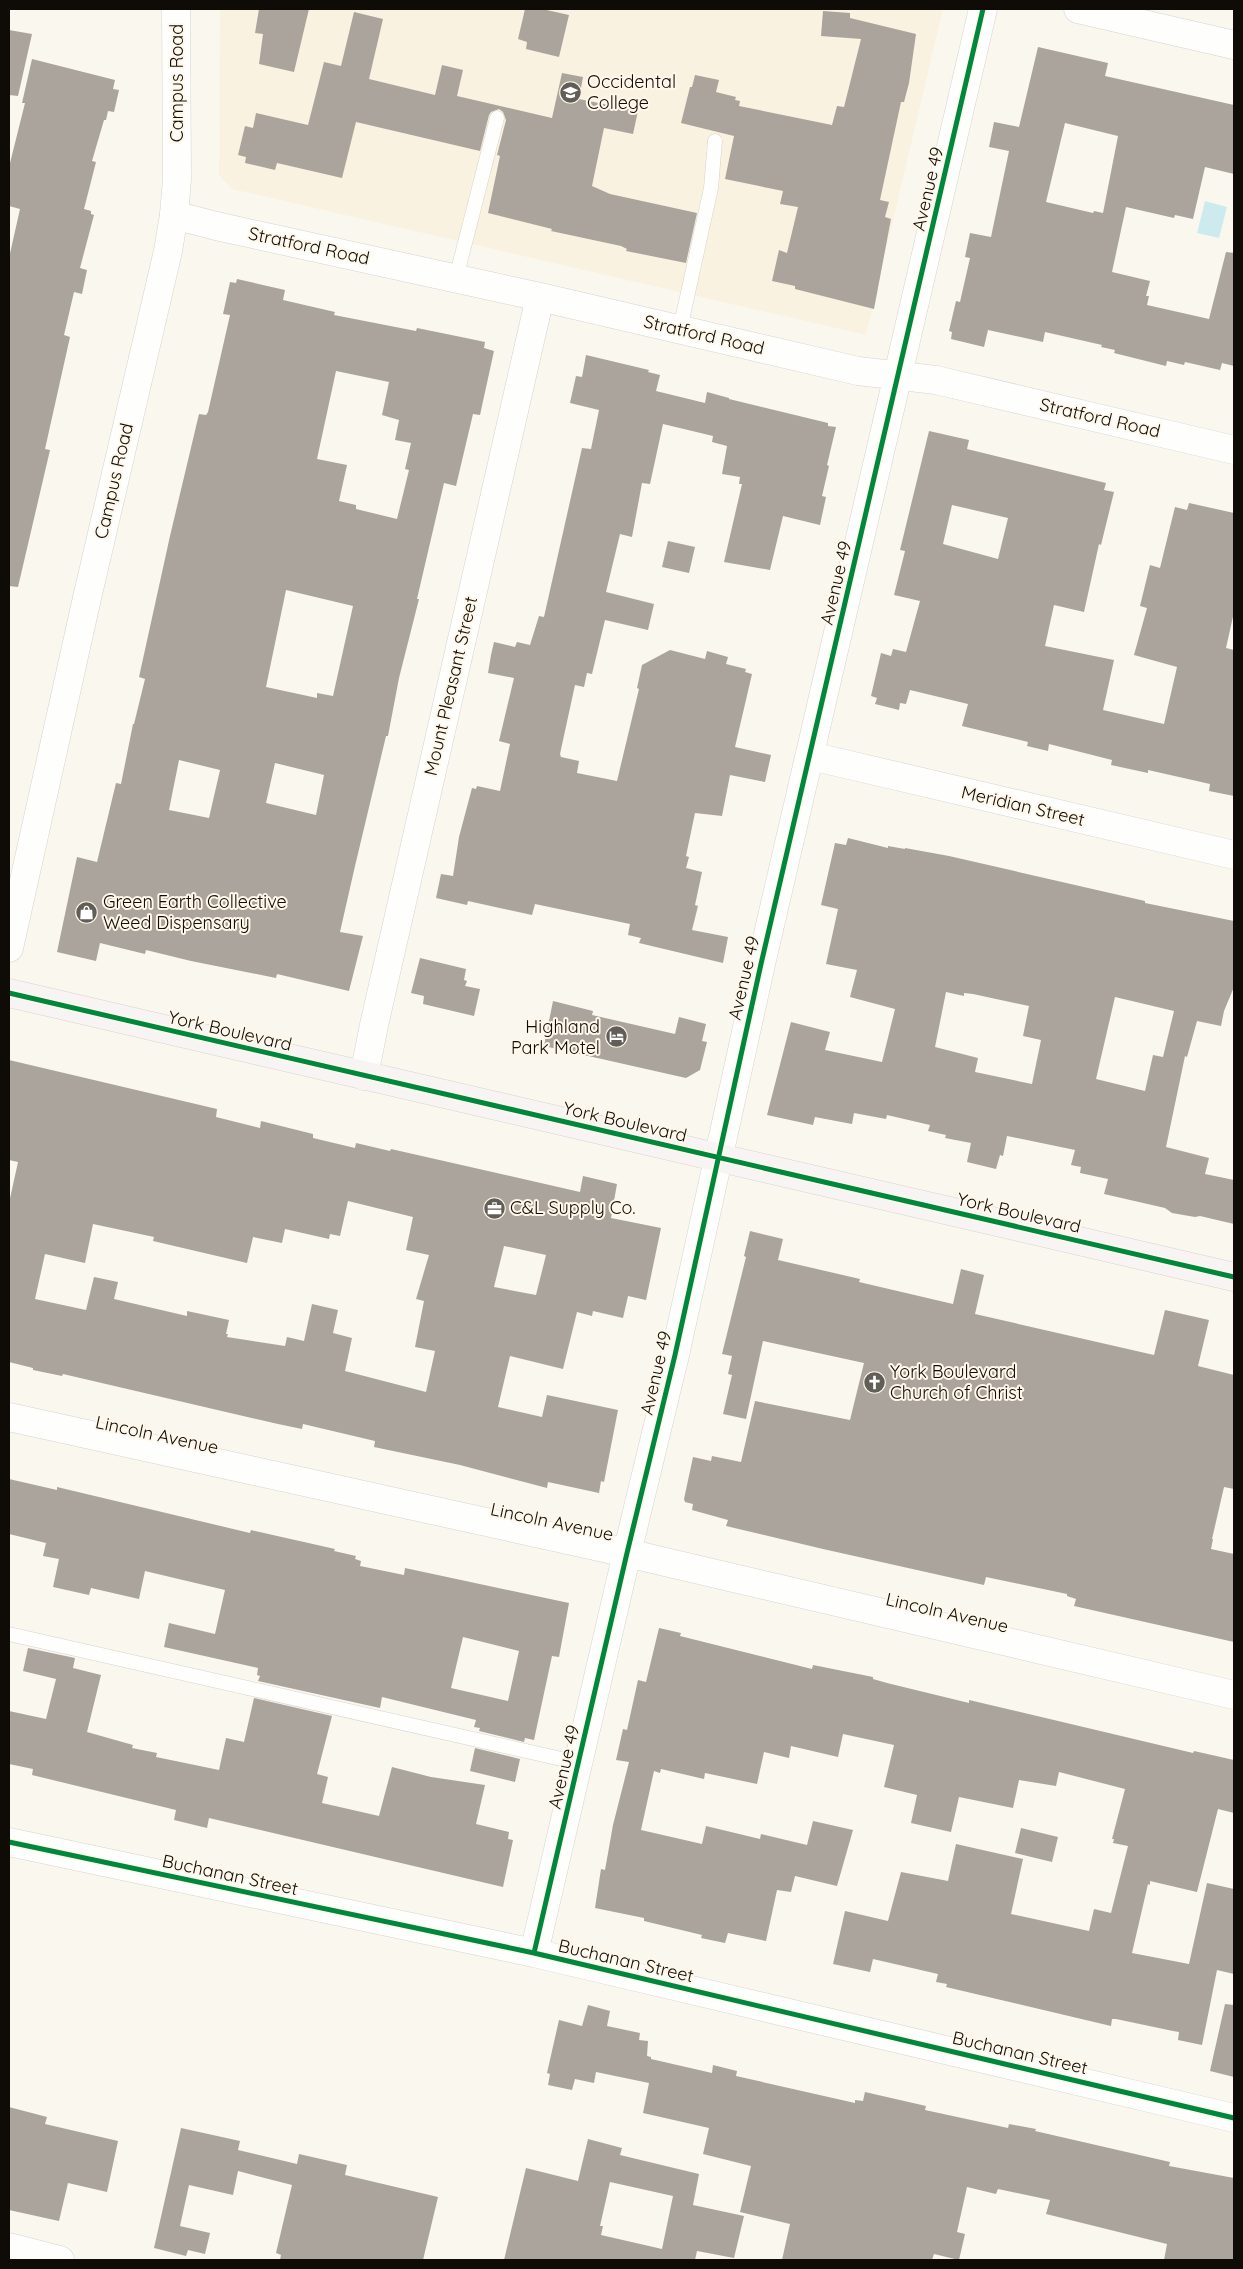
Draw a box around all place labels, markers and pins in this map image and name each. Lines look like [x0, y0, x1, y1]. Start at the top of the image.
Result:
place label: Occidental College [587, 70, 676, 114]
school or university icon: Occidental College [559, 80, 583, 104]
place label: Green Earth Collective Weed Dispensary [103, 890, 287, 934]
shop icon: Green Earth Collective Weed Dispensary [75, 900, 99, 924]
place label: Highland Park Motel [511, 1015, 600, 1059]
hotel icon: Highland Park Motel [604, 1025, 628, 1049]
office icon: C&L Supply Co. [482, 1196, 506, 1220]
place label: C&L Supply Co. [510, 1196, 636, 1219]
place label: York Boulevard Church of Christ [890, 1360, 1023, 1404]
church icon: York Boulevard Church of Christ [862, 1370, 886, 1394]

